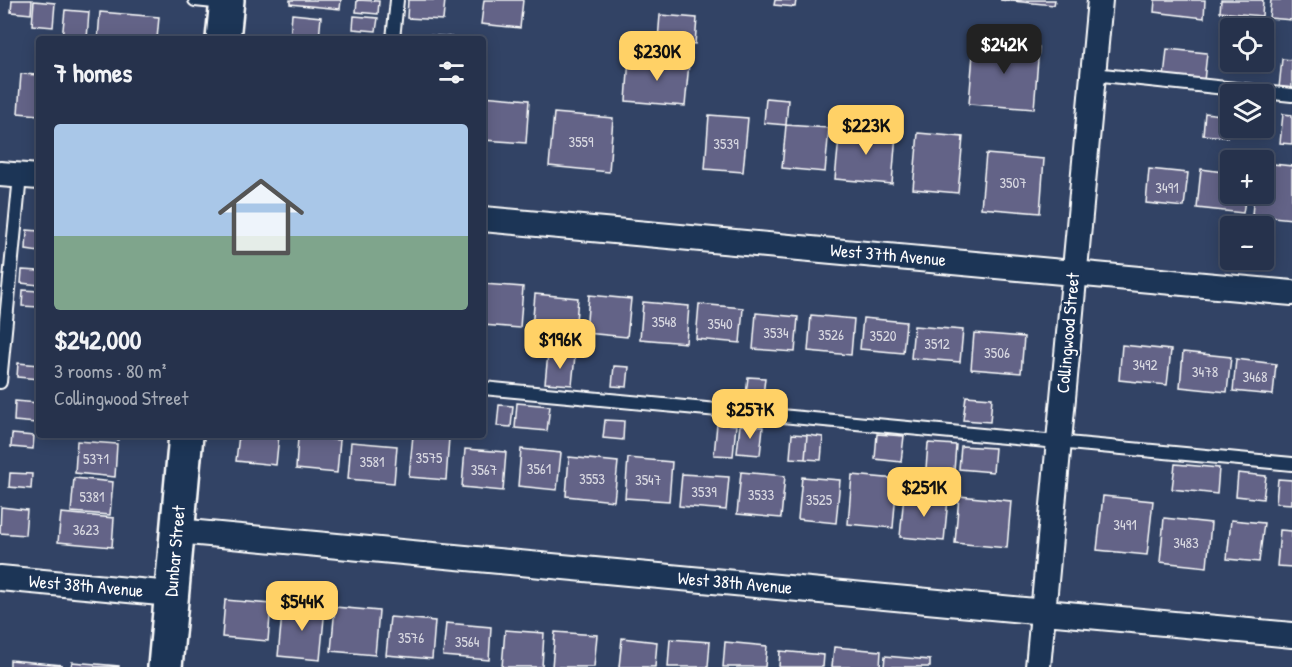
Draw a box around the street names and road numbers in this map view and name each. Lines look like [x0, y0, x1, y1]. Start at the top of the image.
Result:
street label: West 37th Avenue [829, 237, 947, 272]
street label: Collingwood Street [1050, 271, 1085, 394]
street label: Dunbar Street [158, 504, 191, 598]
street label: West 38th Avenue [677, 565, 793, 600]
street label: West 38th Avenue [28, 568, 144, 603]

